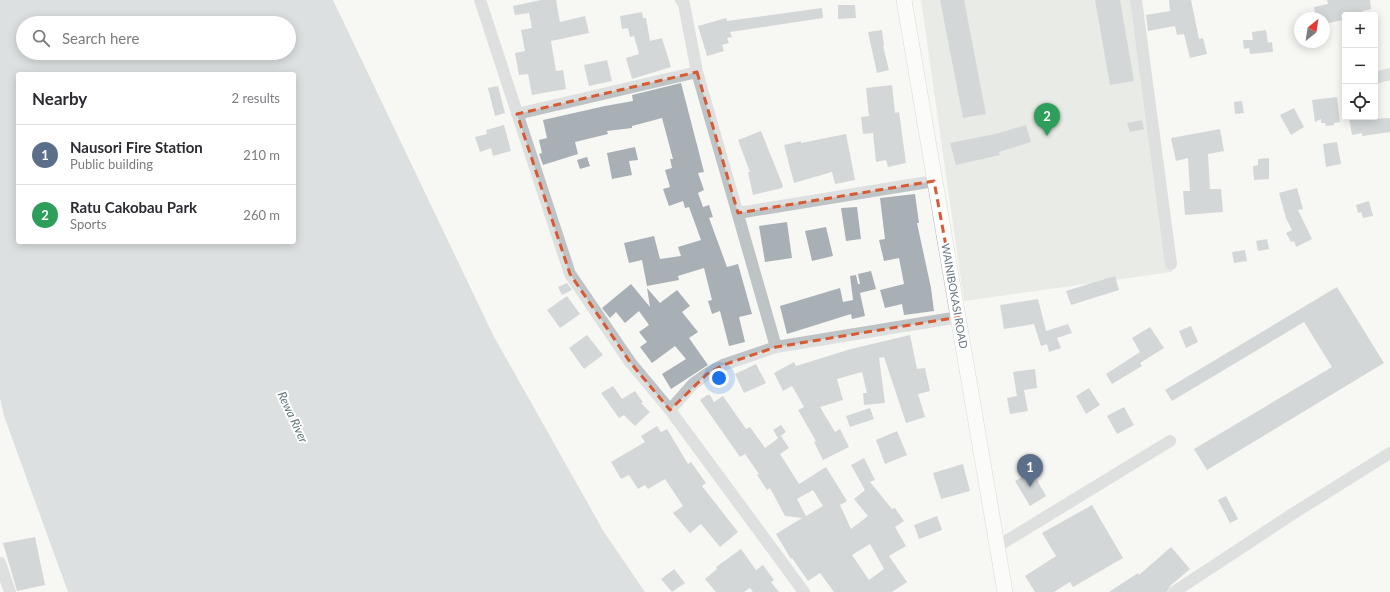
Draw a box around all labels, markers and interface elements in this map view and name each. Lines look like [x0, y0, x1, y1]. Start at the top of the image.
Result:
north arrow [1294, 12, 1330, 48]
map controls [1342, 12, 1378, 120]
button: + [1342, 12, 1378, 48]
search box [16, 16, 296, 60]
icon: search [30, 27, 52, 49]
text: Search here [62, 29, 139, 47]
button: − [1342, 48, 1378, 84]
button: locate [1342, 84, 1378, 120]
text: Nearby [32, 88, 87, 109]
text: 2 results [232, 90, 280, 106]
pin: 2 [1034, 103, 1060, 136]
text: Nausori Fire Station [70, 138, 203, 156]
text: 1 [41, 147, 49, 163]
text: 210 m [243, 147, 280, 163]
text: Public building [70, 156, 153, 172]
text: Ratu Cakobau Park [70, 198, 197, 216]
text: 2 [41, 207, 49, 223]
text: 260 m [243, 207, 280, 223]
text: Sports [70, 216, 107, 232]
street label: WAINIBOKASI ROAD [939, 242, 971, 350]
your location [709, 368, 729, 388]
water label: Rewa River [275, 389, 312, 446]
pin: 1 [1017, 454, 1043, 487]

